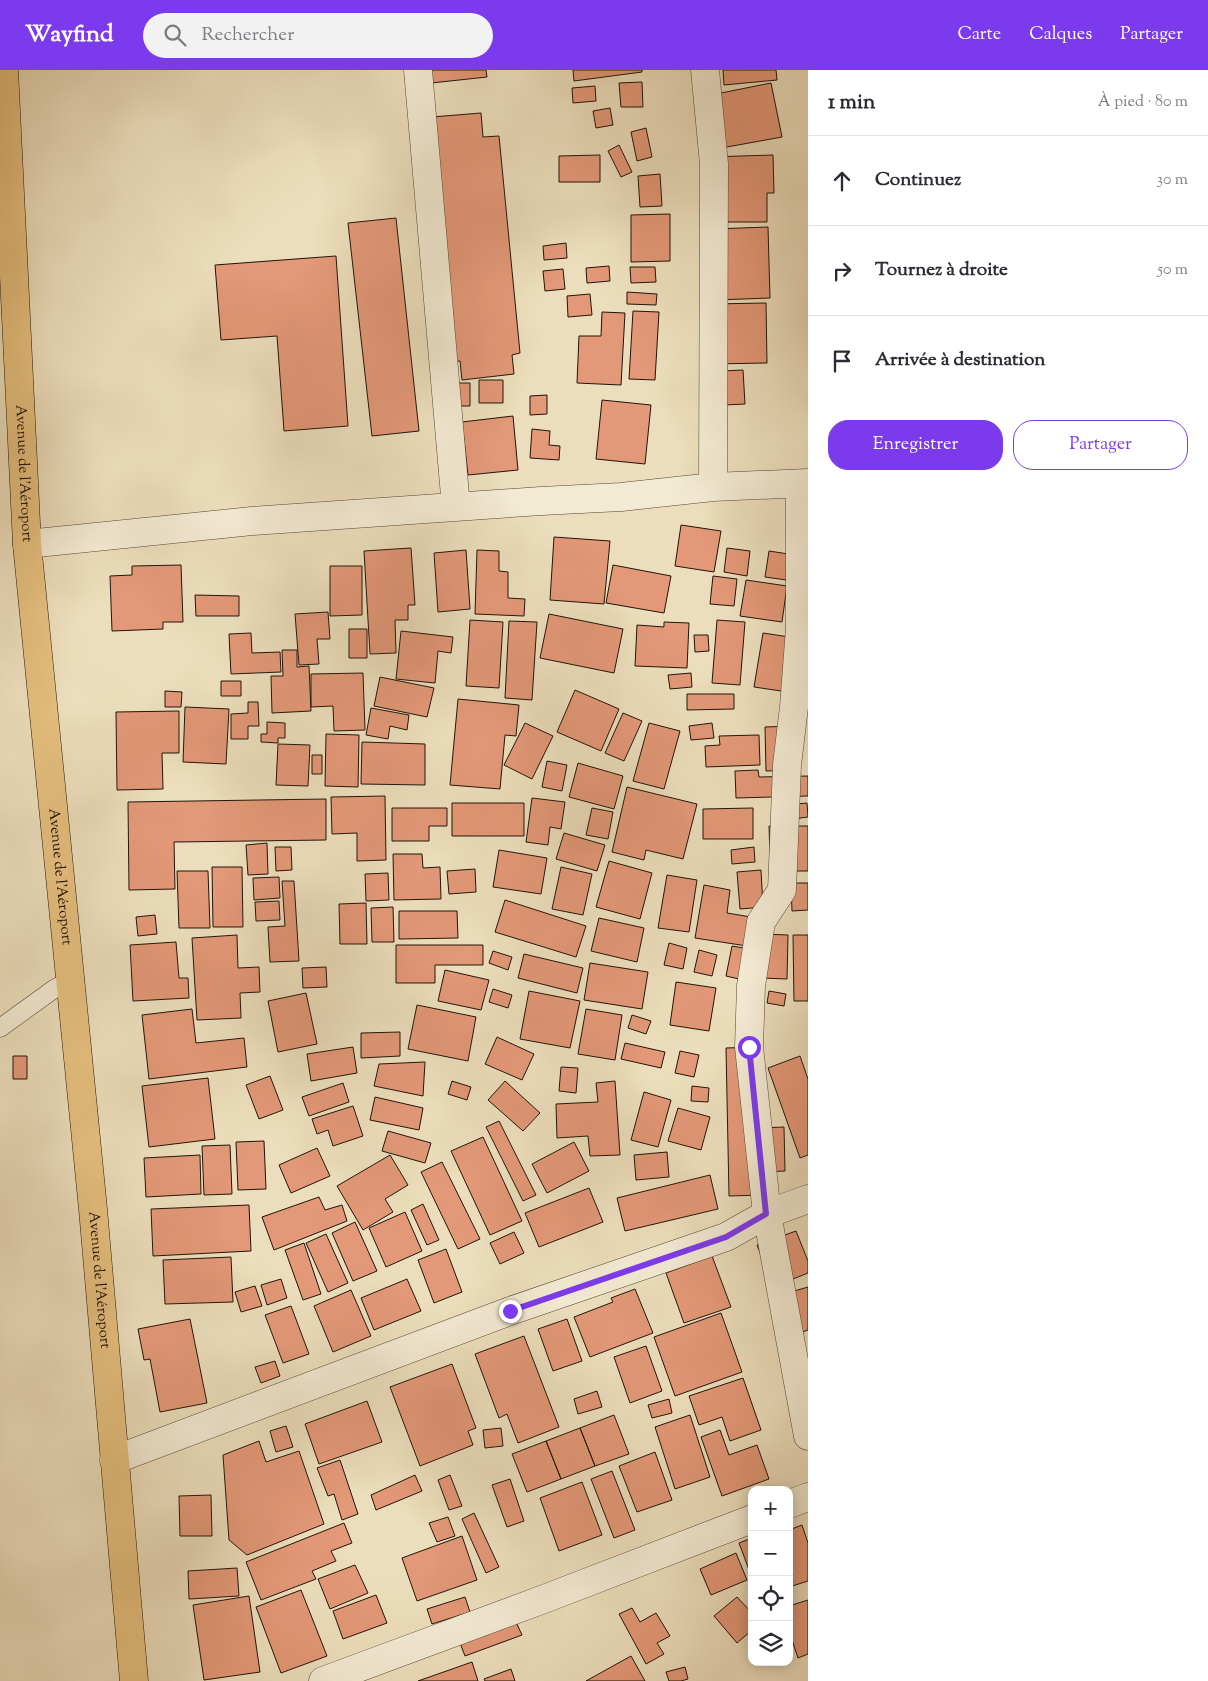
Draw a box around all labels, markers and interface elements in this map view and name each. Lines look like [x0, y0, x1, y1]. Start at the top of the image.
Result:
search box [143, 13, 493, 58]
text: Wayfind [25, 18, 113, 52]
icon: search [161, 21, 189, 49]
text: Rechercher [201, 22, 294, 49]
text: Carte [958, 22, 1001, 48]
text: Calques [1029, 22, 1092, 48]
text: Partager [1120, 22, 1183, 48]
text: 1 min [828, 88, 875, 118]
text: À pied · 80 m [1098, 91, 1188, 114]
icon: ahead [828, 167, 856, 195]
text: Continuez [875, 167, 961, 194]
text: 30 m [1157, 169, 1188, 192]
icon: right [828, 257, 856, 285]
text: Tournez à droite [875, 257, 1008, 284]
text: 50 m [1157, 259, 1188, 282]
icon: arrive [828, 347, 856, 375]
text: Arrivée à destination [875, 347, 1046, 374]
street label: Avenue de l'Aéroport [10, 404, 37, 543]
button: Enregistrer [828, 420, 1003, 470]
button: Partager [1013, 420, 1188, 470]
street label: Avenue de l'Aéroport [43, 807, 77, 946]
route start [738, 1036, 761, 1059]
street label: Avenue de l'Aéroport [83, 1210, 116, 1349]
route end [499, 1300, 522, 1323]
map controls [748, 1486, 793, 1666]
button: + [748, 1486, 793, 1531]
button: − [748, 1531, 793, 1576]
button: locate [748, 1576, 793, 1621]
button: layers [748, 1621, 793, 1666]

